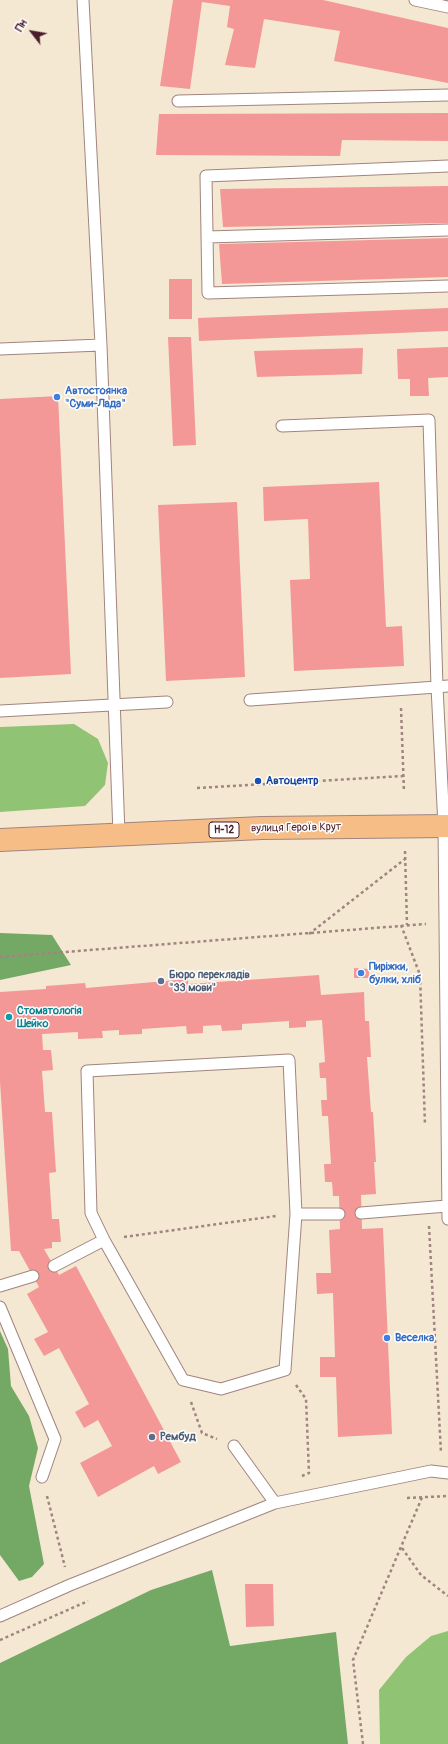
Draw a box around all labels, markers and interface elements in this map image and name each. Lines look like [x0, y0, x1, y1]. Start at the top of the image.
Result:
north arrow [12, 12, 52, 52]
text: Пн [13, 17, 30, 34]
place label: Автостоянка "Суми-Лада" [65, 384, 127, 410]
marker: Автостоянка "Суми-Лада" [52, 392, 62, 402]
place label: Автоцентр [266, 774, 318, 788]
marker: Автоцентр [253, 776, 263, 786]
street label: вулиця Героїв Крут [251, 821, 341, 835]
road number: Н-12 [209, 822, 239, 838]
place label: Пиріжки, булки, хліб [369, 960, 421, 986]
place label: Бюро перекладів "33 мови" [169, 968, 250, 994]
marker: Пиріжки, булки, хліб [356, 968, 366, 978]
marker: Бюро перекладів "33 мови" [156, 976, 166, 986]
place label: Стоматологія Шейко [17, 1004, 82, 1030]
marker: Стоматологія Шейко [4, 1012, 14, 1022]
place label: Веселка [395, 1331, 434, 1345]
marker: Веселка [382, 1333, 392, 1343]
place label: Рембуд [160, 1430, 196, 1444]
marker: Рембуд [147, 1432, 157, 1442]

